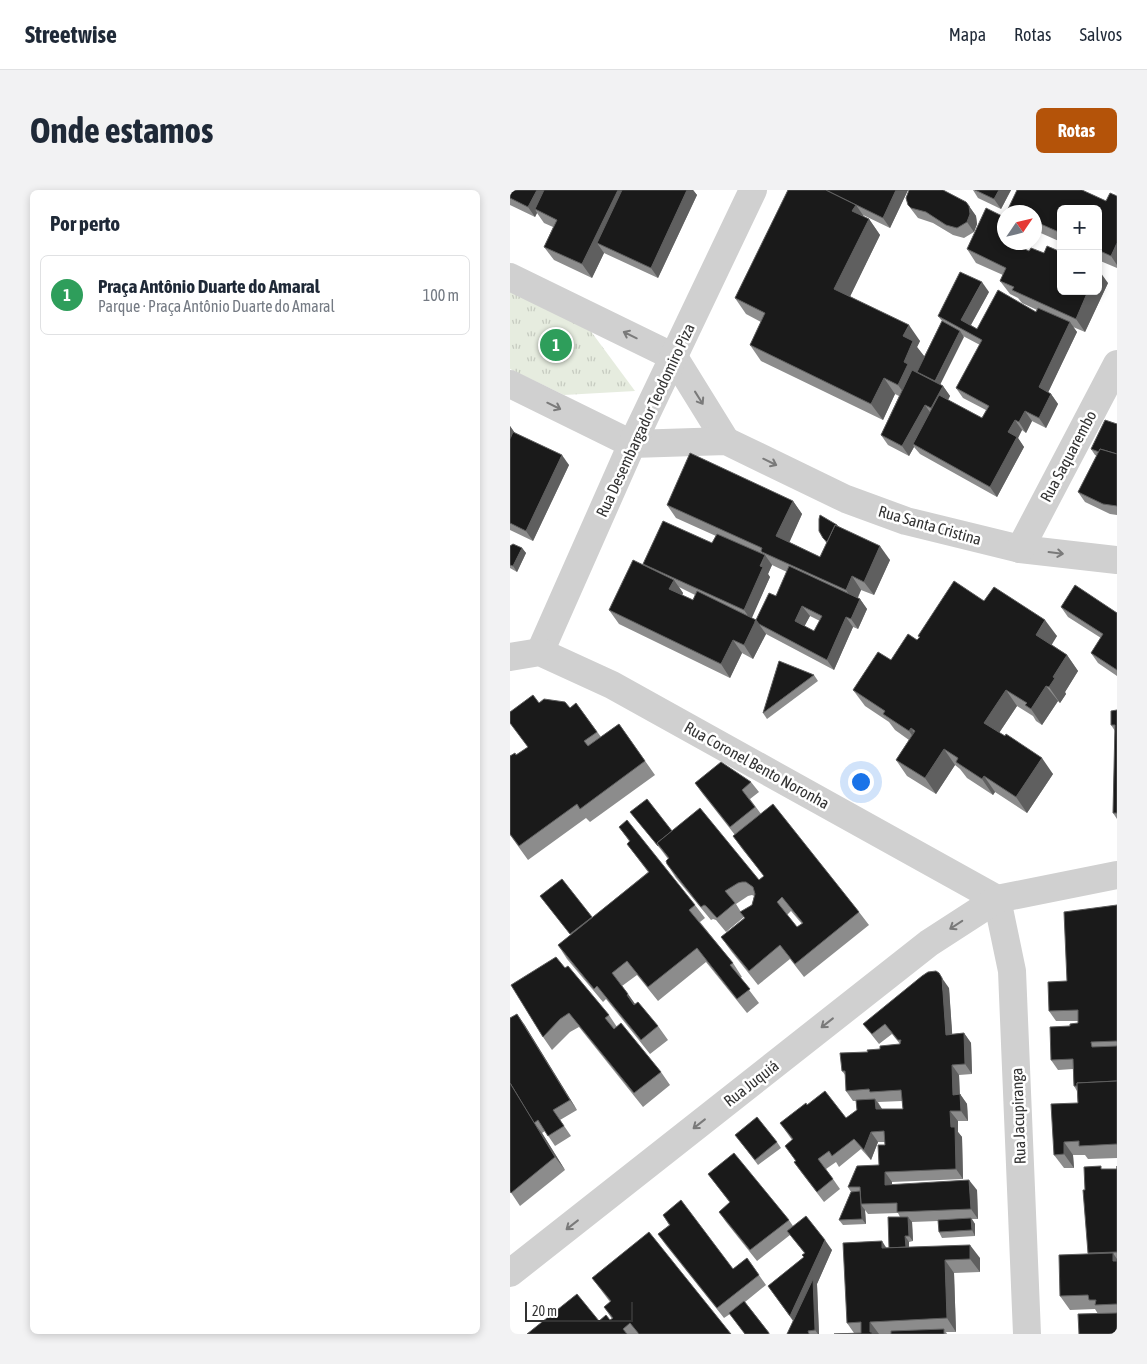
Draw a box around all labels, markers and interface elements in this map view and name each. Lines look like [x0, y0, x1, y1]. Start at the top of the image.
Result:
text: Streetwise [25, 21, 117, 48]
text: Mapa [949, 24, 986, 45]
text: Rotas [1014, 24, 1051, 45]
text: Salvos [1079, 24, 1122, 45]
button: Rotas [1036, 108, 1117, 153]
text: Onde estamos [30, 110, 213, 150]
north arrow [997, 205, 1042, 250]
map controls [1057, 205, 1102, 295]
button: + [1057, 205, 1102, 250]
text: Por perto [50, 211, 120, 235]
button: − [1057, 250, 1102, 295]
text: Praça Antônio Duarte do Amaral [98, 275, 320, 297]
text: 1 [63, 286, 71, 304]
text: 100 m [423, 286, 459, 304]
text: Parque · Praça Antônio Duarte do Amaral [98, 297, 335, 315]
street label: Rua Desembargador Teodomiro Piza [592, 320, 699, 520]
pin: 1 [540, 326, 572, 364]
one-way arrow [623, 330, 638, 340]
one-way arrow [695, 391, 705, 405]
one-way arrow [546, 402, 561, 411]
street label: Rua Saquarembo [1036, 407, 1101, 505]
one-way arrow [762, 458, 777, 467]
street label: Rua Santa Cristina [876, 502, 984, 548]
one-way arrow [1048, 548, 1064, 558]
street label: Rua Coronel Bento Noronha [681, 718, 833, 812]
your location [848, 769, 874, 795]
one-way arrow [950, 920, 964, 930]
one-way arrow [821, 1018, 834, 1029]
street label: Rua Juquiá [720, 1056, 783, 1111]
street label: Rua Jacupiranga [1007, 1067, 1030, 1165]
one-way arrow [692, 1119, 706, 1129]
one-way arrow [566, 1219, 579, 1230]
scale bar [525, 1299, 632, 1322]
text: 20 m [532, 1303, 557, 1319]

